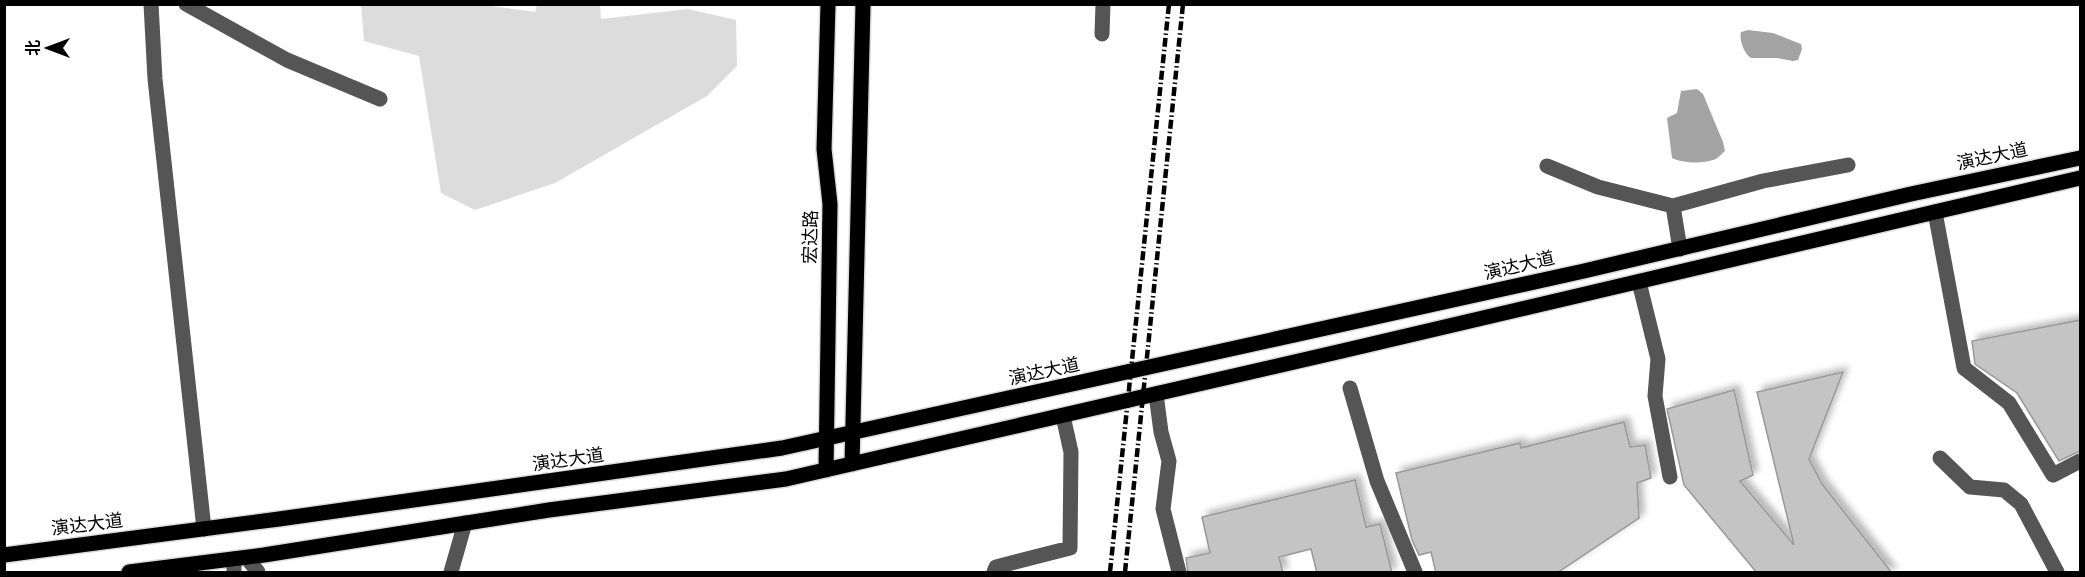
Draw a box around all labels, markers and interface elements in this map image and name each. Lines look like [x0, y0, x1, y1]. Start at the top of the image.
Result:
north arrow [18, 18, 78, 78]
text: 北 [23, 40, 43, 56]
street label: 演达大道 [1954, 137, 2030, 175]
street label: 宏达路 [798, 210, 822, 264]
street label: 演达大道 [1481, 246, 1557, 284]
street label: 演达大道 [1006, 352, 1082, 390]
street label: 演达大道 [531, 443, 605, 475]
street label: 演达大道 [50, 508, 124, 540]

